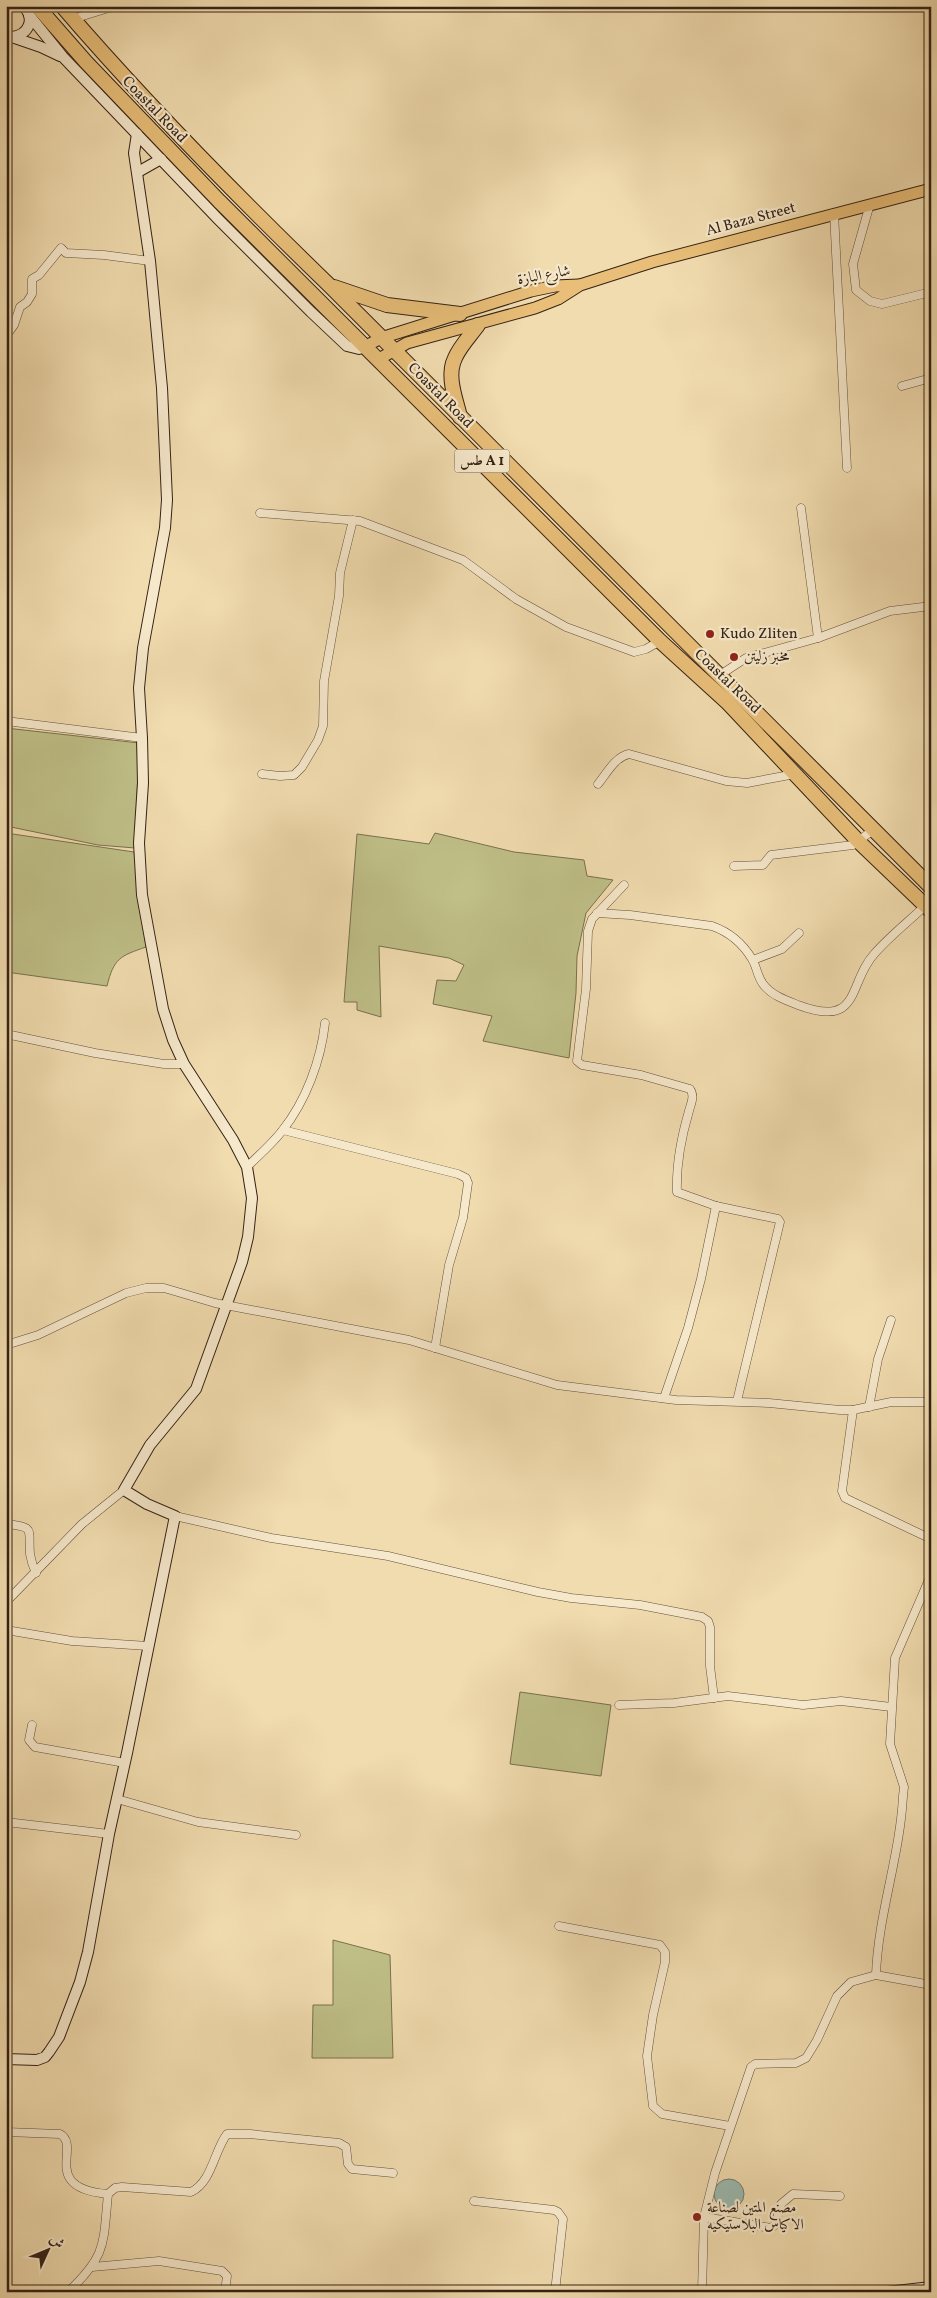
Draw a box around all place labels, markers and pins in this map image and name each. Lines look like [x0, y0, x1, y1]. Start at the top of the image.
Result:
place label: Kudo Zliten [720, 624, 798, 645]
marker: Kudo Zliten [704, 628, 716, 640]
place label: مخبز زليتن [744, 647, 789, 668]
marker: مخبز زليتن [728, 651, 740, 663]
place label: مصنع المتين لصناعة الاكياس البلاستيكيه [707, 2198, 804, 2236]
marker: مصنع المتين لصناعة الاكياس البلاستيكيه [691, 2211, 703, 2223]

